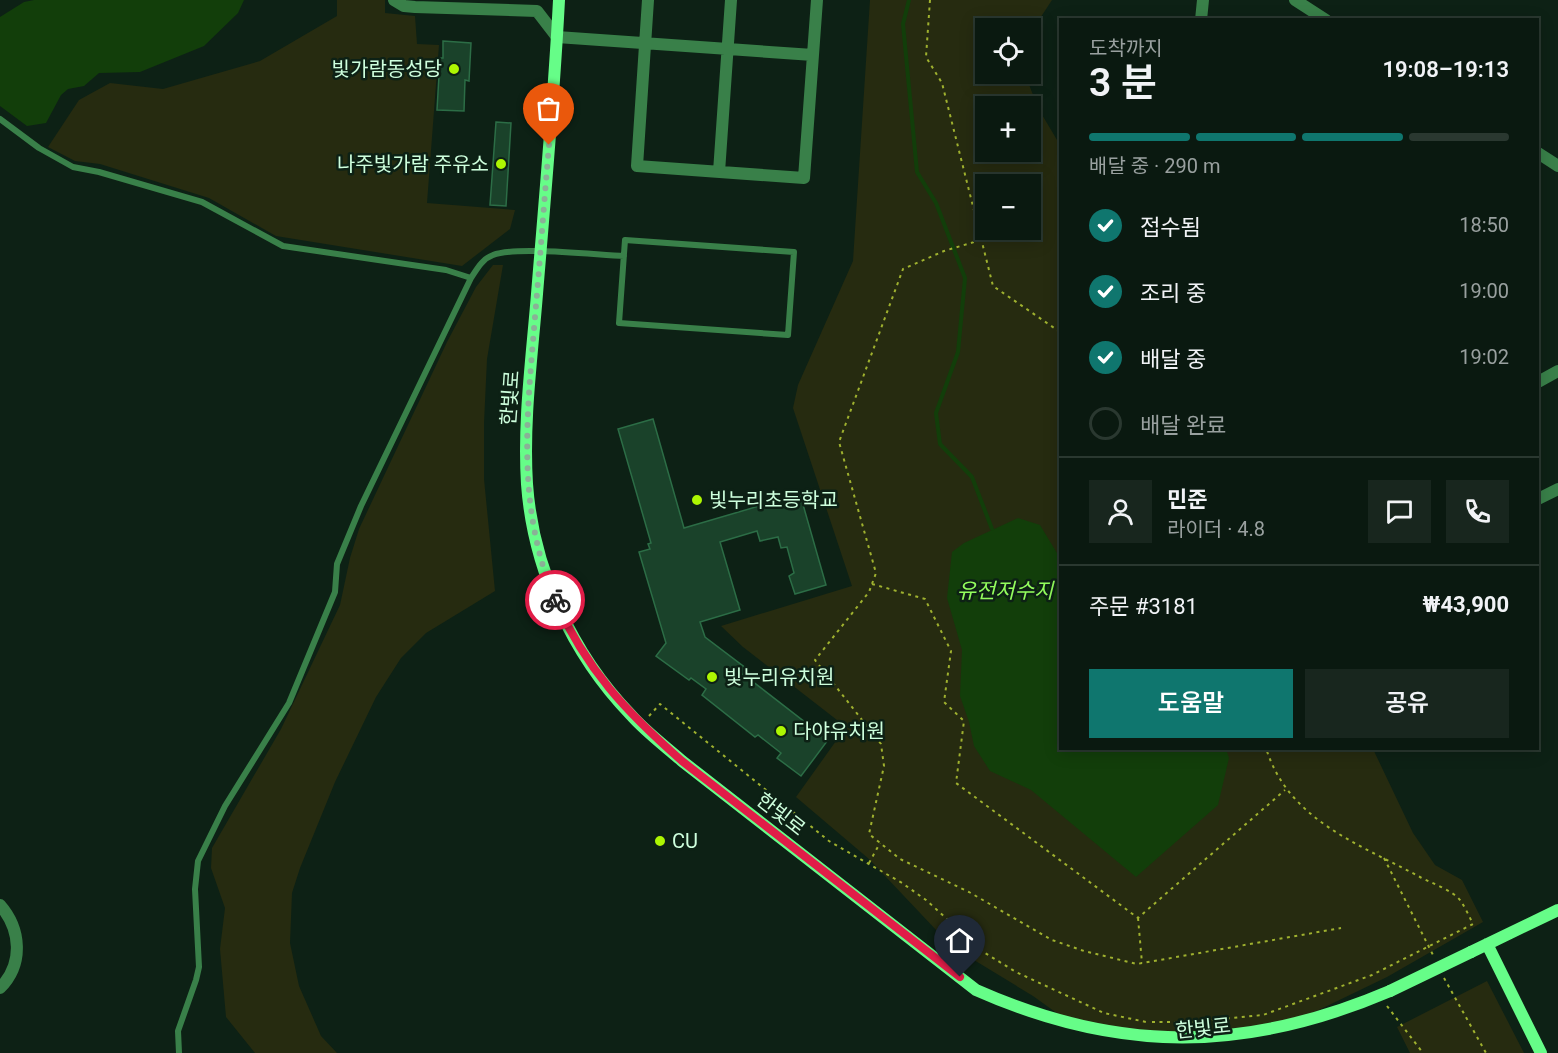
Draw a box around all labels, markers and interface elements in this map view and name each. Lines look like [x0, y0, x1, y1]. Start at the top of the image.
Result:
map controls [975, 18, 1041, 240]
button: locate [975, 18, 1041, 84]
text: 도착까지 [1089, 36, 1163, 60]
place label: 빛가람동성당 [332, 57, 442, 81]
text: 19:08–19:13 [1382, 57, 1509, 82]
text: 3 분 [1089, 60, 1157, 106]
marker: 빛가람동성당 [447, 62, 461, 76]
pin [523, 83, 574, 145]
icon: bag [532, 92, 565, 125]
button: + [975, 96, 1041, 162]
place label: 나주빛가람 주유소 [337, 152, 489, 176]
text: 배달 중 · 290 m [1089, 154, 1221, 178]
marker: 나주빛가람 주유소 [494, 157, 508, 171]
button: − [975, 174, 1041, 240]
icon: check [1089, 209, 1122, 242]
text: 18:50 [1459, 213, 1509, 237]
text: 접수됨 [1140, 215, 1201, 240]
icon: check [1089, 275, 1122, 308]
text: 19:00 [1459, 279, 1509, 303]
text: 조리 중 [1140, 281, 1206, 306]
icon: check [1089, 341, 1122, 374]
text: 19:02 [1459, 345, 1509, 369]
text: 배달 중 [1140, 347, 1206, 372]
street label: 한빛로 [496, 370, 524, 426]
text: 배달 완료 [1140, 413, 1226, 438]
button: person [1089, 480, 1152, 543]
button: chat [1368, 480, 1431, 543]
button: phone [1446, 480, 1509, 543]
text: 민준 [1167, 487, 1207, 512]
place label: 빛누리초등학교 [709, 488, 838, 512]
marker: 빛누리초등학교 [690, 493, 704, 507]
text: 라이더 · 4.8 [1167, 517, 1265, 541]
courier [525, 570, 585, 630]
water label: 유전저수지 [957, 579, 1055, 603]
icon: bike [539, 584, 572, 617]
text: ₩43,900 [1423, 592, 1509, 617]
text: 주문 #3181 [1089, 594, 1198, 619]
place label: 빛누리유치원 [724, 665, 834, 689]
button: 도움말 [1089, 669, 1293, 738]
button: 공유 [1305, 669, 1509, 738]
marker: 빛누리유치원 [705, 670, 719, 684]
place label: 다야유치원 [793, 719, 885, 743]
marker: 다야유치원 [774, 724, 788, 738]
street label: 한빛로 [752, 788, 810, 840]
place label: CU [672, 829, 698, 853]
marker: CU [653, 834, 667, 848]
pin [934, 915, 985, 977]
icon: home [943, 924, 976, 957]
street label: 한빛로 [1174, 1013, 1232, 1043]

